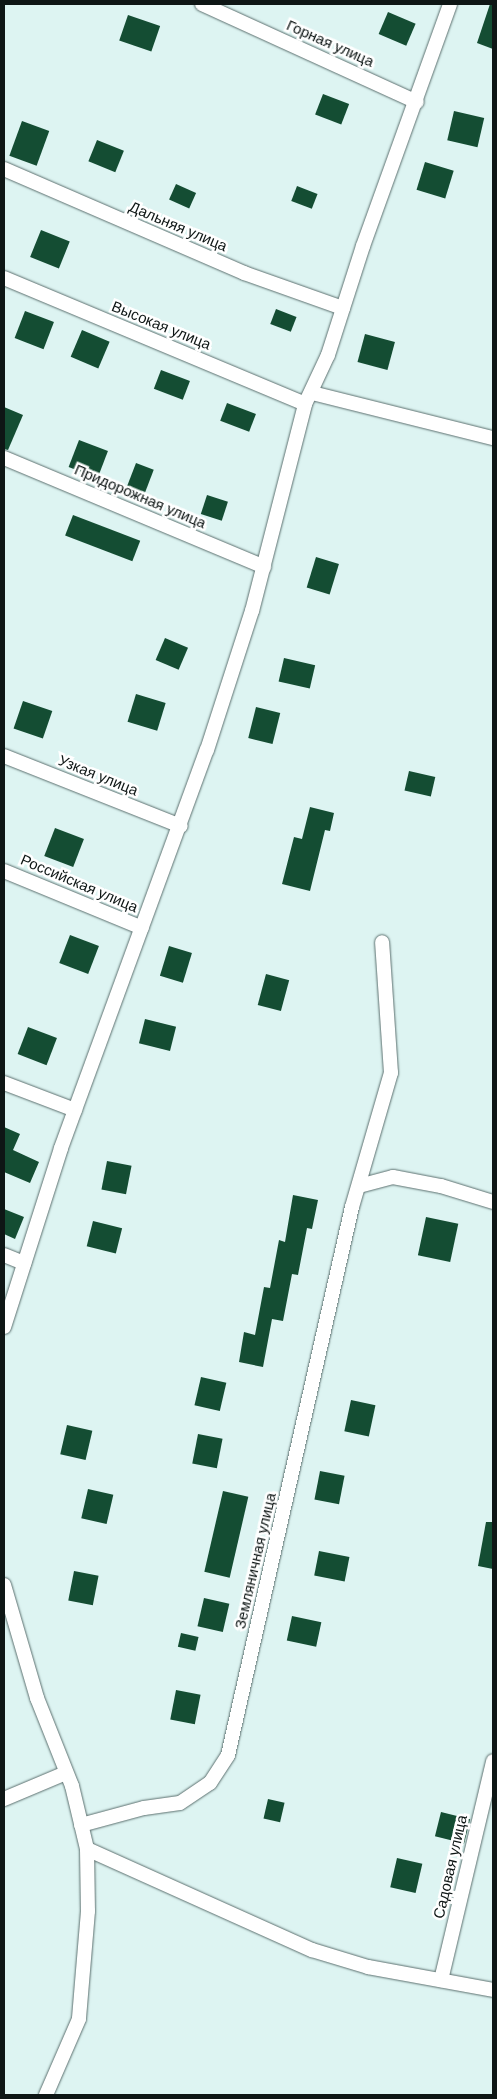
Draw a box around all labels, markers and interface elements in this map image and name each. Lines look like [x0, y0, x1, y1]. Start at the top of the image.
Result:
street label: Горная улица [284, 17, 376, 71]
street label: Дальняя улица [126, 198, 230, 256]
street label: Высокая улица [109, 298, 213, 354]
street label: Придорожная улица [72, 461, 208, 533]
street label: Узкая улица [56, 752, 140, 800]
street label: Российская улица [18, 851, 140, 917]
street label: Земляничная улица [232, 1491, 280, 1631]
street label: Садовая улица [430, 1813, 472, 1921]

